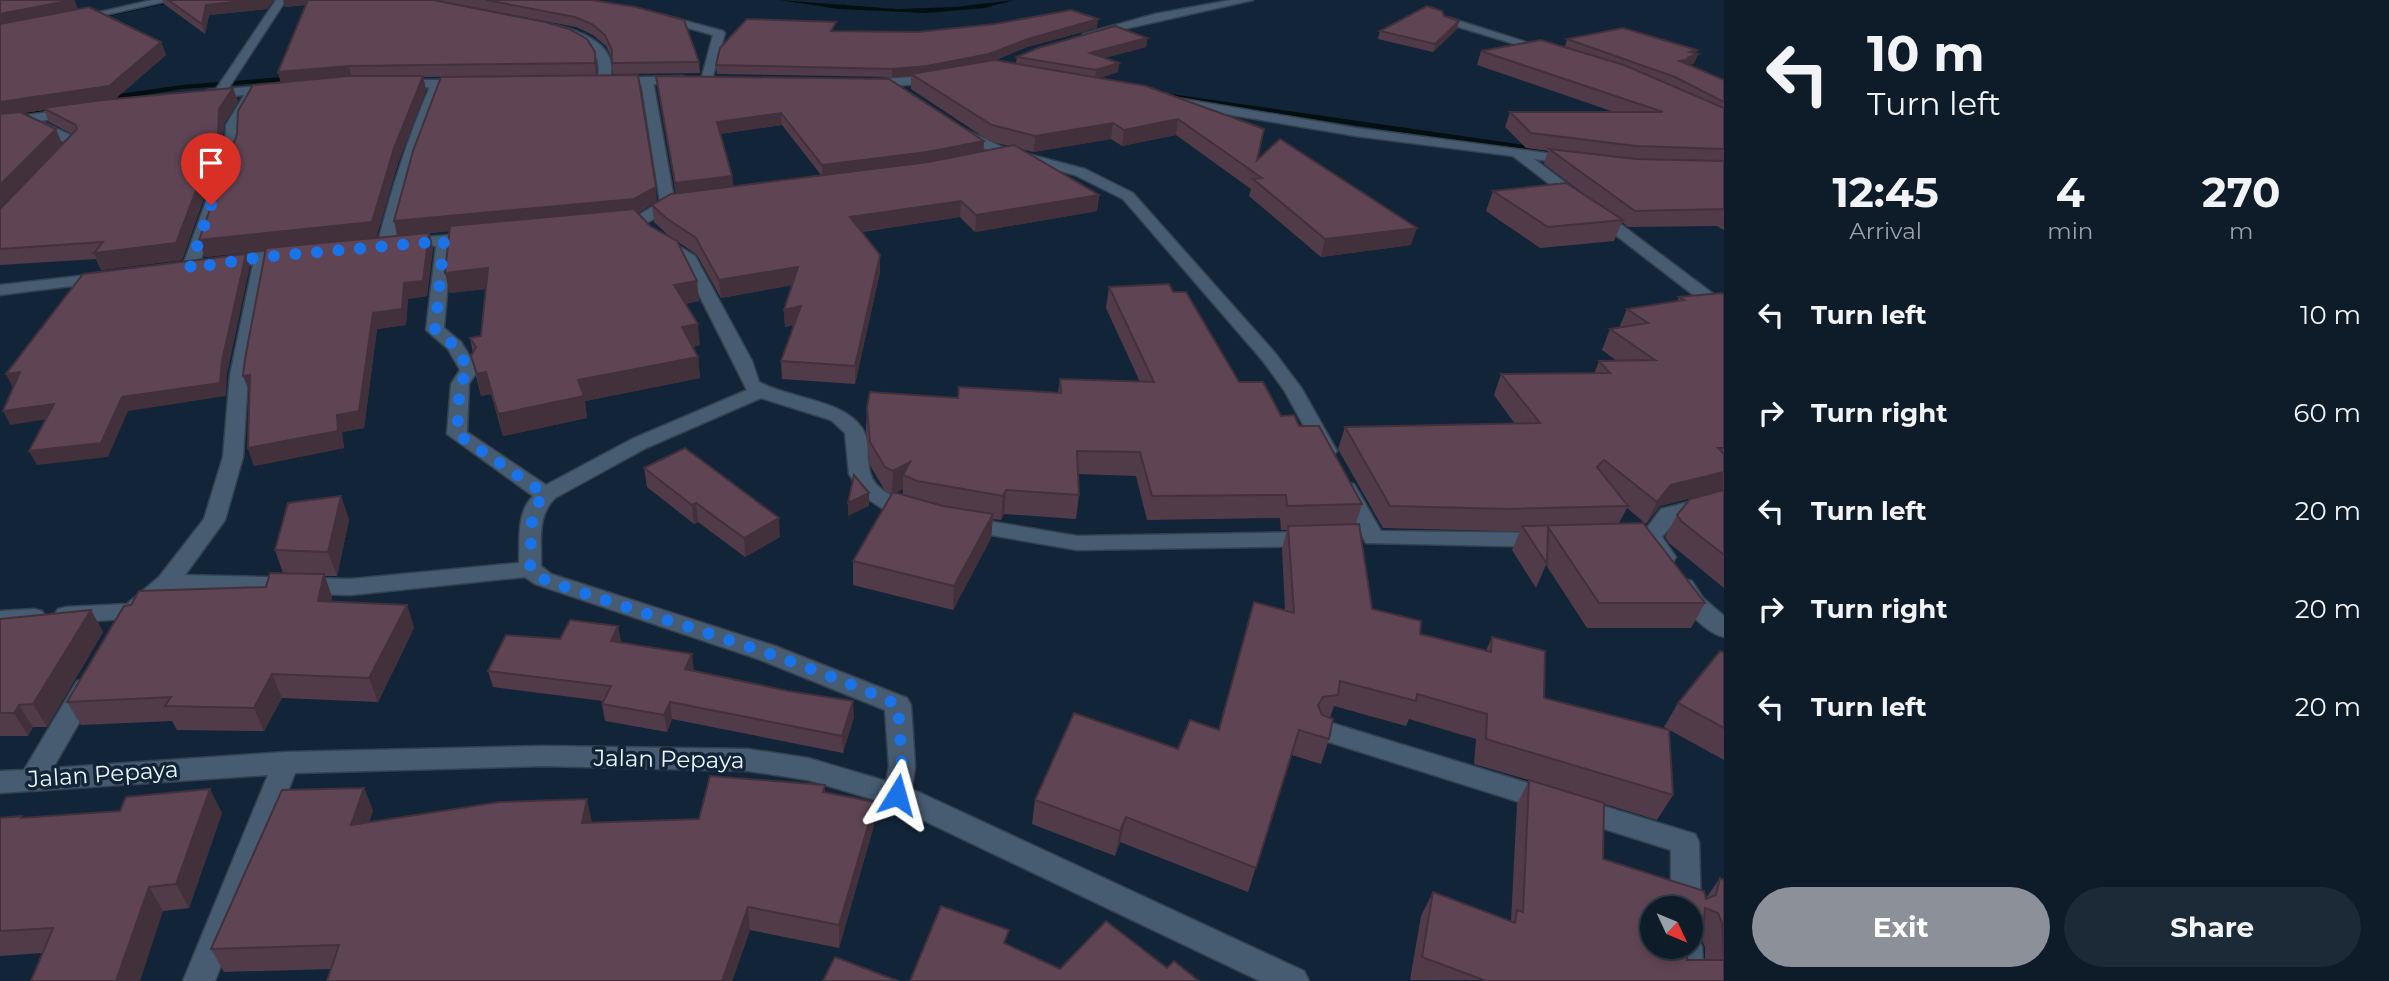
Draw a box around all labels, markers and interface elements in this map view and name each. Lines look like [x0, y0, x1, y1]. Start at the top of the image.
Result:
text: 10 m [1867, 24, 1985, 83]
icon: left [1752, 28, 1843, 119]
text: Turn left [1867, 84, 2001, 123]
pin [181, 133, 241, 205]
icon: arrive [192, 144, 230, 182]
text: 12:45 [1833, 166, 1939, 218]
text: 4 [2056, 166, 2085, 218]
text: 270 [2202, 166, 2280, 218]
text: Arrival [1849, 217, 1922, 245]
text: min [2047, 217, 2093, 245]
text: m [2229, 217, 2253, 245]
icon: left [1752, 296, 1790, 334]
text: Turn left [1811, 299, 1927, 331]
text: 10 m [2300, 299, 2361, 331]
icon: right [1752, 394, 1790, 432]
text: Turn right [1811, 397, 1947, 429]
text: 60 m [2294, 397, 2361, 429]
icon: left [1752, 492, 1790, 530]
text: Turn left [1811, 495, 1927, 527]
text: 20 m [2295, 495, 2361, 527]
icon: right [1752, 590, 1790, 628]
text: Turn right [1811, 593, 1947, 625]
text: 20 m [2295, 593, 2361, 625]
icon: left [1752, 688, 1790, 726]
text: Turn left [1811, 691, 1927, 723]
text: 20 m [2295, 691, 2361, 723]
street label: Jalan Pepaya [592, 744, 745, 774]
street label: Jalan Pepaya [26, 755, 179, 793]
position arrow [860, 758, 934, 832]
button: Exit [1752, 887, 2050, 967]
button: Share [2064, 887, 2361, 967]
north arrow [1640, 896, 1703, 959]
map controls [1640, 896, 1703, 959]

